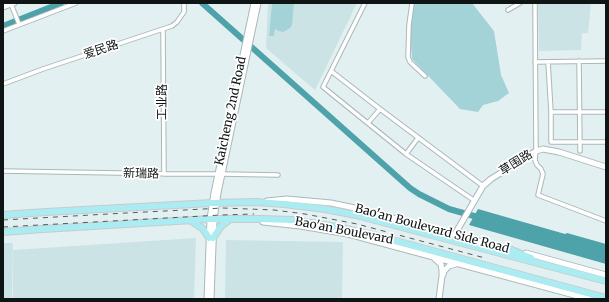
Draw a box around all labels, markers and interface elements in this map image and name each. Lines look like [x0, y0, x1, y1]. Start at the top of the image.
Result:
street label: 爱民路 [82, 38, 120, 62]
street label: Kaicheng 2nd Road [212, 55, 250, 167]
street label: 工业路 [156, 84, 170, 120]
street label: 草围路 [497, 147, 535, 179]
street label: 新瑞路 [123, 166, 159, 182]
street label: Bao'an Boulevard Side Road [353, 201, 511, 257]
street label: Bao'an Boulevard [294, 214, 394, 248]

